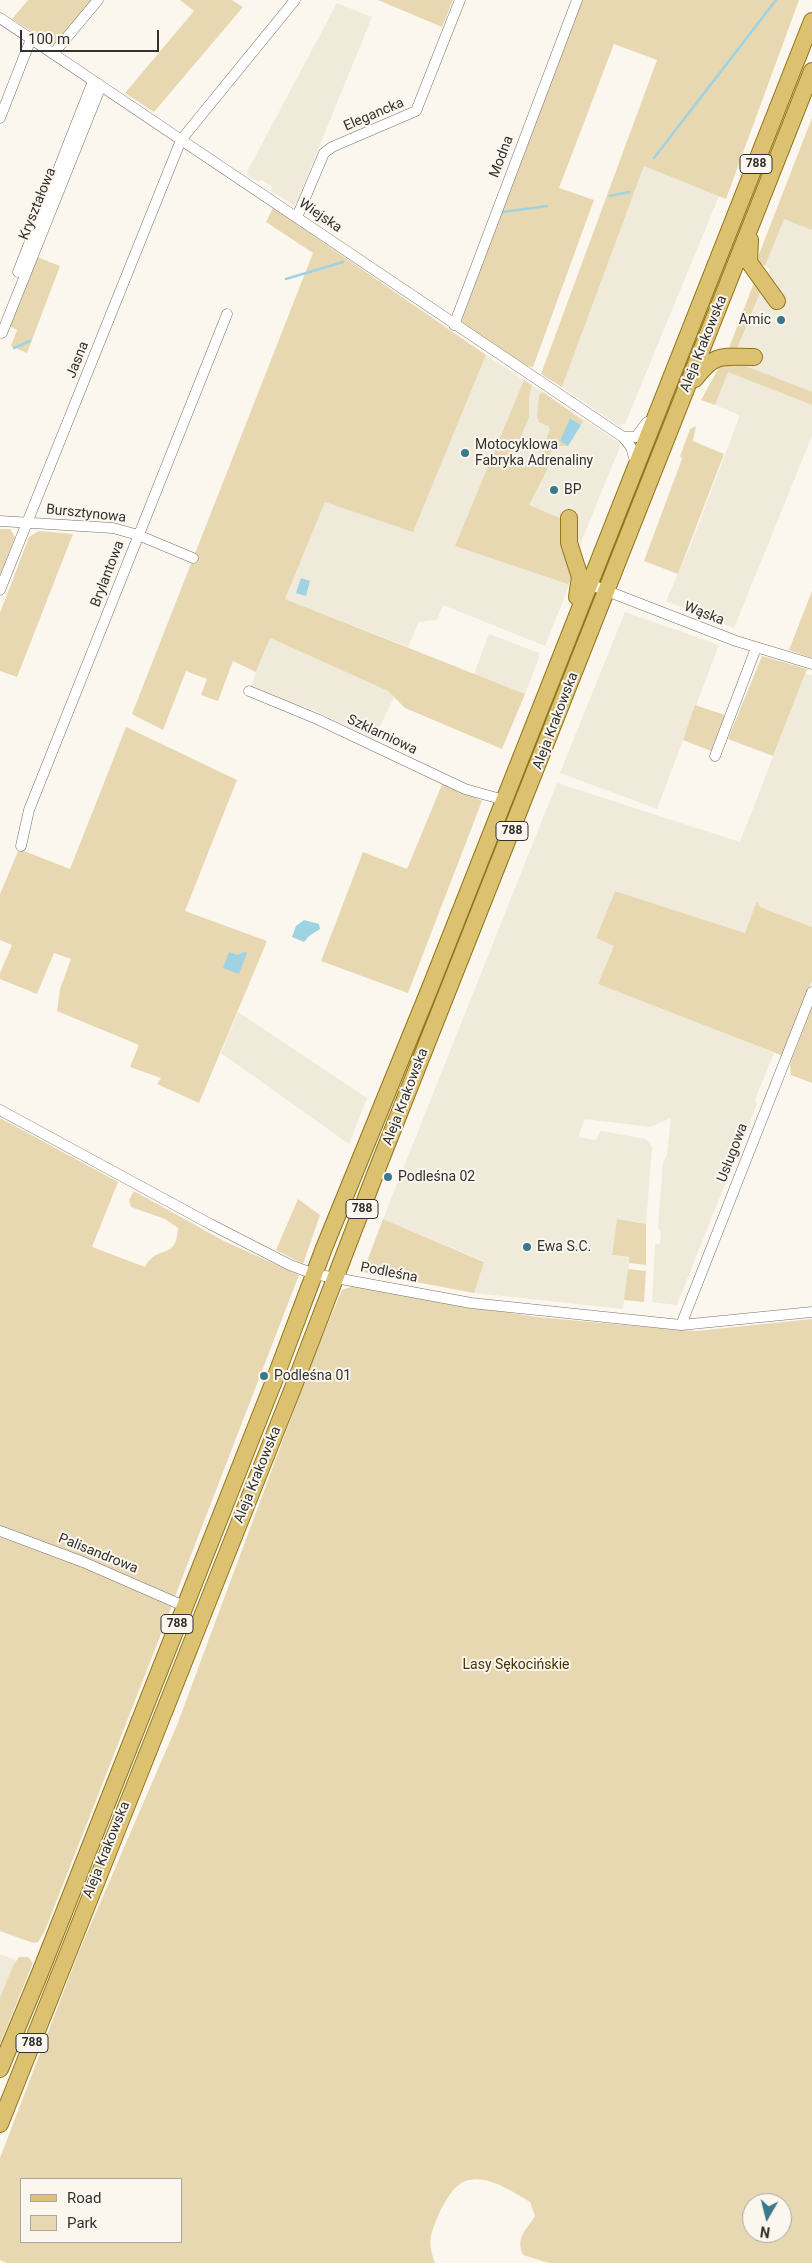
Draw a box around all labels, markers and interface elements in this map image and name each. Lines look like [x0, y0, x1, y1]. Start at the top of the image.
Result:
scale bar [22, 20, 161, 52]
text: 100 m [28, 30, 70, 48]
street label: Elegancka [341, 95, 407, 135]
street label: Modna [486, 134, 518, 180]
road number: 788 [740, 154, 772, 173]
street label: Kryształowa [16, 165, 60, 243]
street label: Wiejska [295, 195, 345, 237]
street label: Aleja Krakowska [677, 293, 731, 395]
place label: Amic [739, 312, 771, 328]
marker: Amic [775, 314, 787, 326]
street label: Jasna [63, 339, 93, 381]
place label: Motocyklowa Fabryka Adrenaliny [475, 437, 593, 470]
marker: Motocyklowa Fabryka Adrenaliny [459, 447, 471, 459]
place label: BP [564, 482, 582, 498]
marker: BP [548, 484, 560, 496]
street label: Bursztynowa [45, 501, 127, 527]
street label: Brylantowa [88, 539, 128, 609]
street label: Wąska [682, 599, 726, 629]
street label: Aleja Krakowska [530, 670, 582, 772]
street label: Szklarniowa [344, 711, 420, 759]
road number: 788 [496, 821, 528, 840]
street label: Aleja Krakowska [380, 1046, 432, 1148]
street label: Usługowa [714, 1121, 752, 1185]
place label: Podleśna 02 [398, 1169, 475, 1185]
marker: Podleśna 02 [382, 1171, 394, 1183]
road number: 788 [346, 1200, 378, 1218]
place label: Ewa S.C. [537, 1239, 591, 1255]
marker: Ewa S.C. [521, 1241, 533, 1253]
street label: Podleśna [359, 1259, 419, 1287]
place label: Podleśna 01 [274, 1368, 351, 1384]
marker: Podleśna 01 [258, 1370, 270, 1382]
street label: Aleja Krakowska [231, 1424, 285, 1526]
street label: Palisandrowa [56, 1530, 140, 1578]
road number: 788 [161, 1615, 193, 1634]
park label: Lasy Sękocińskie [463, 1657, 569, 1673]
street label: Aleja Krakowska [80, 1799, 134, 1901]
road number: 788 [16, 2034, 48, 2052]
legend [20, 2178, 182, 2243]
text: Road [67, 2189, 101, 2207]
north arrow [742, 2193, 792, 2243]
text: Park [67, 2214, 97, 2232]
text: N [759, 2223, 771, 2240]

